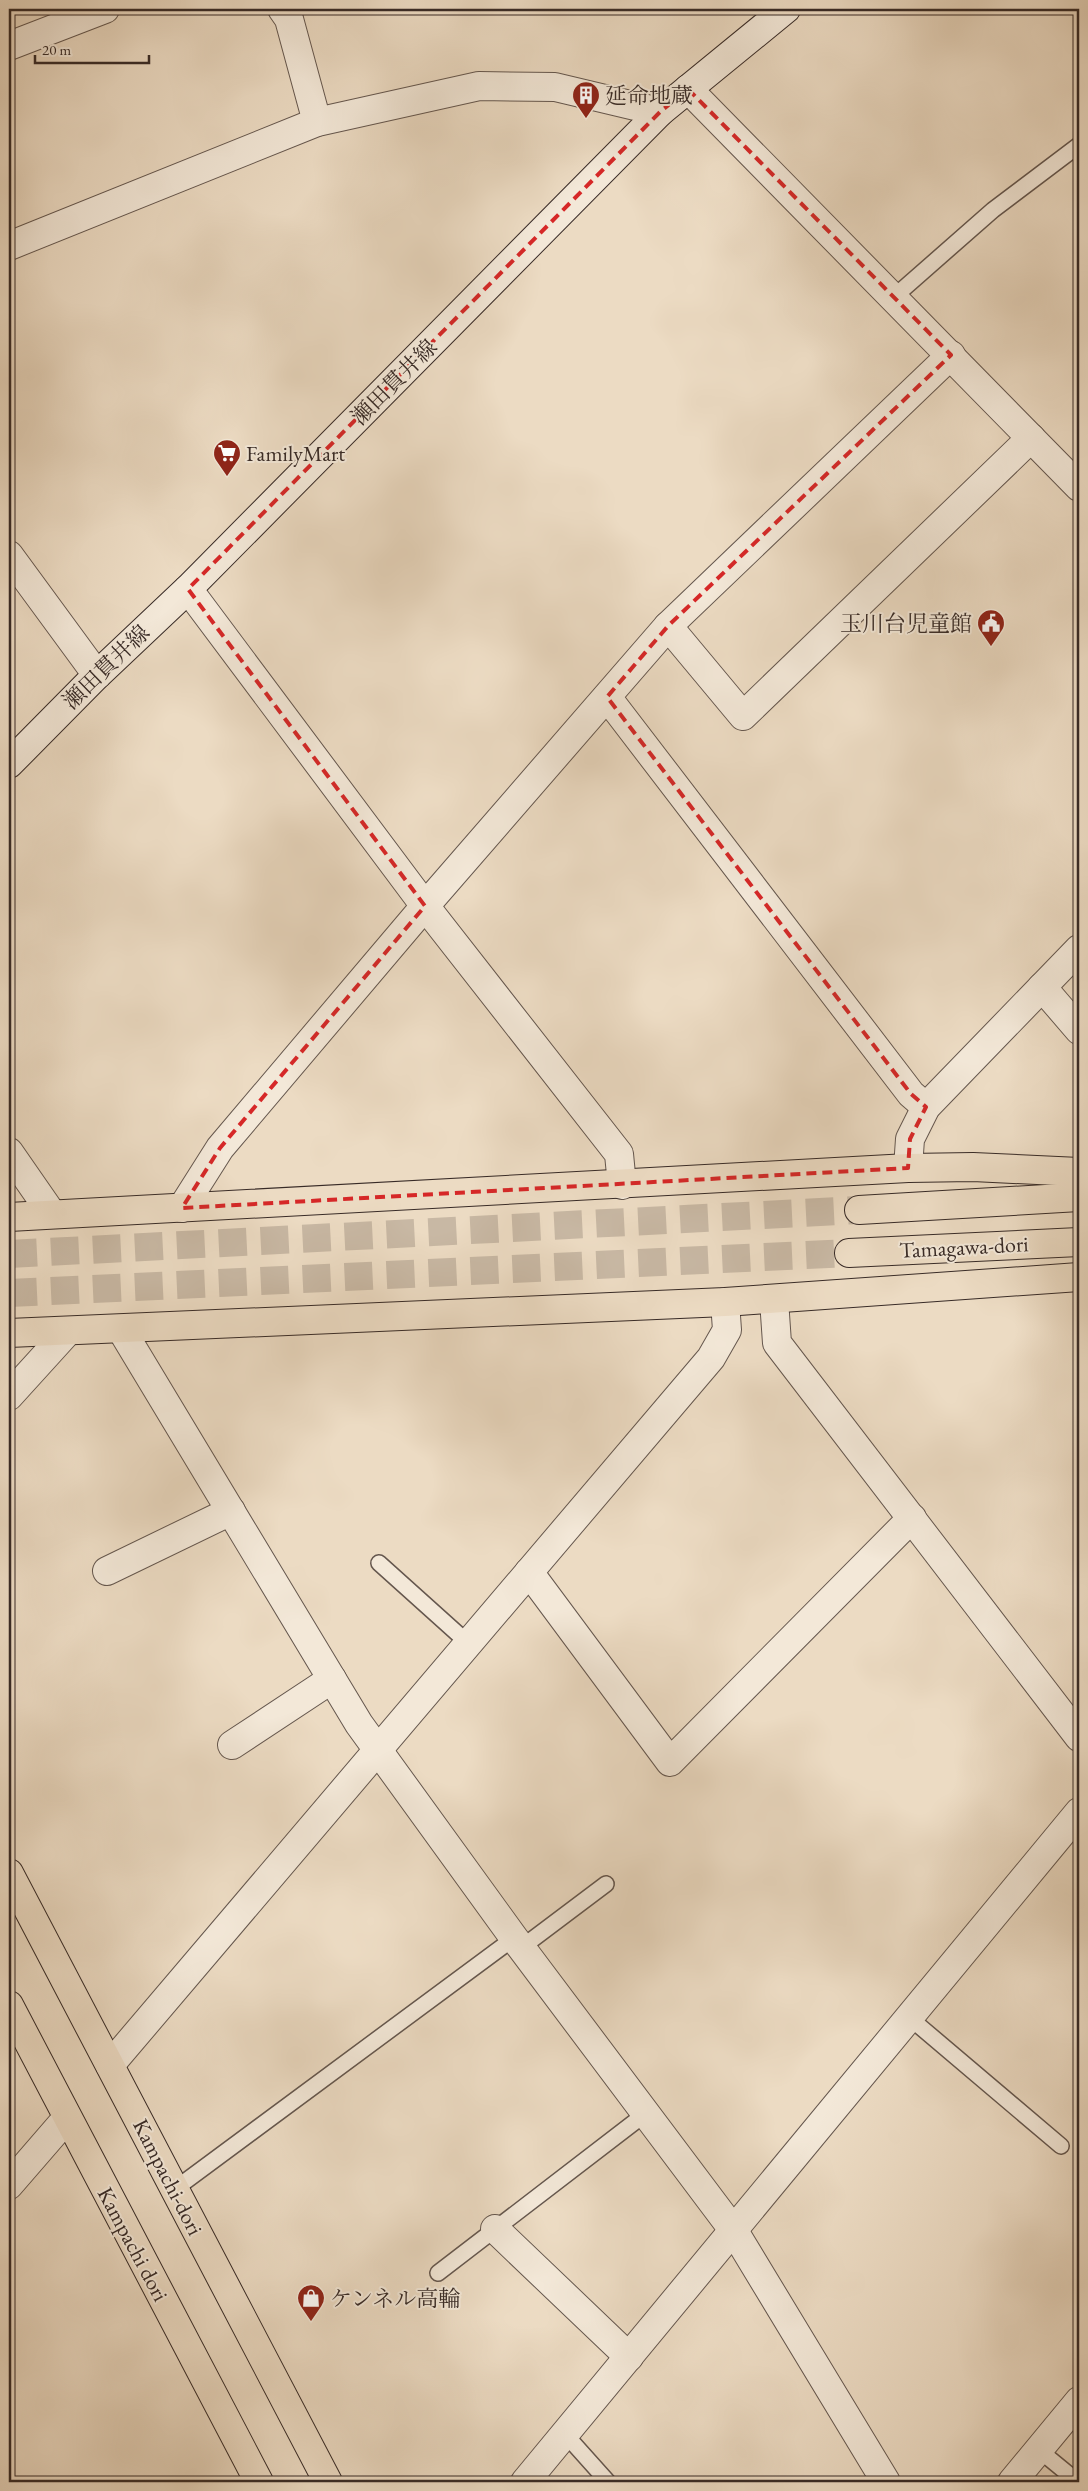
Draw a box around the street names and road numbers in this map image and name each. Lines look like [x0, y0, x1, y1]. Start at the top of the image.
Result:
street label: 瀬田貫井線 [345, 333, 443, 431]
street label: 瀬田貫井線 [56, 618, 156, 716]
street label: Tamagawa-dori [899, 1229, 1029, 1265]
street label: Kampachi-dori [126, 2114, 210, 2240]
street label: Kampachi dori [91, 2182, 175, 2306]

